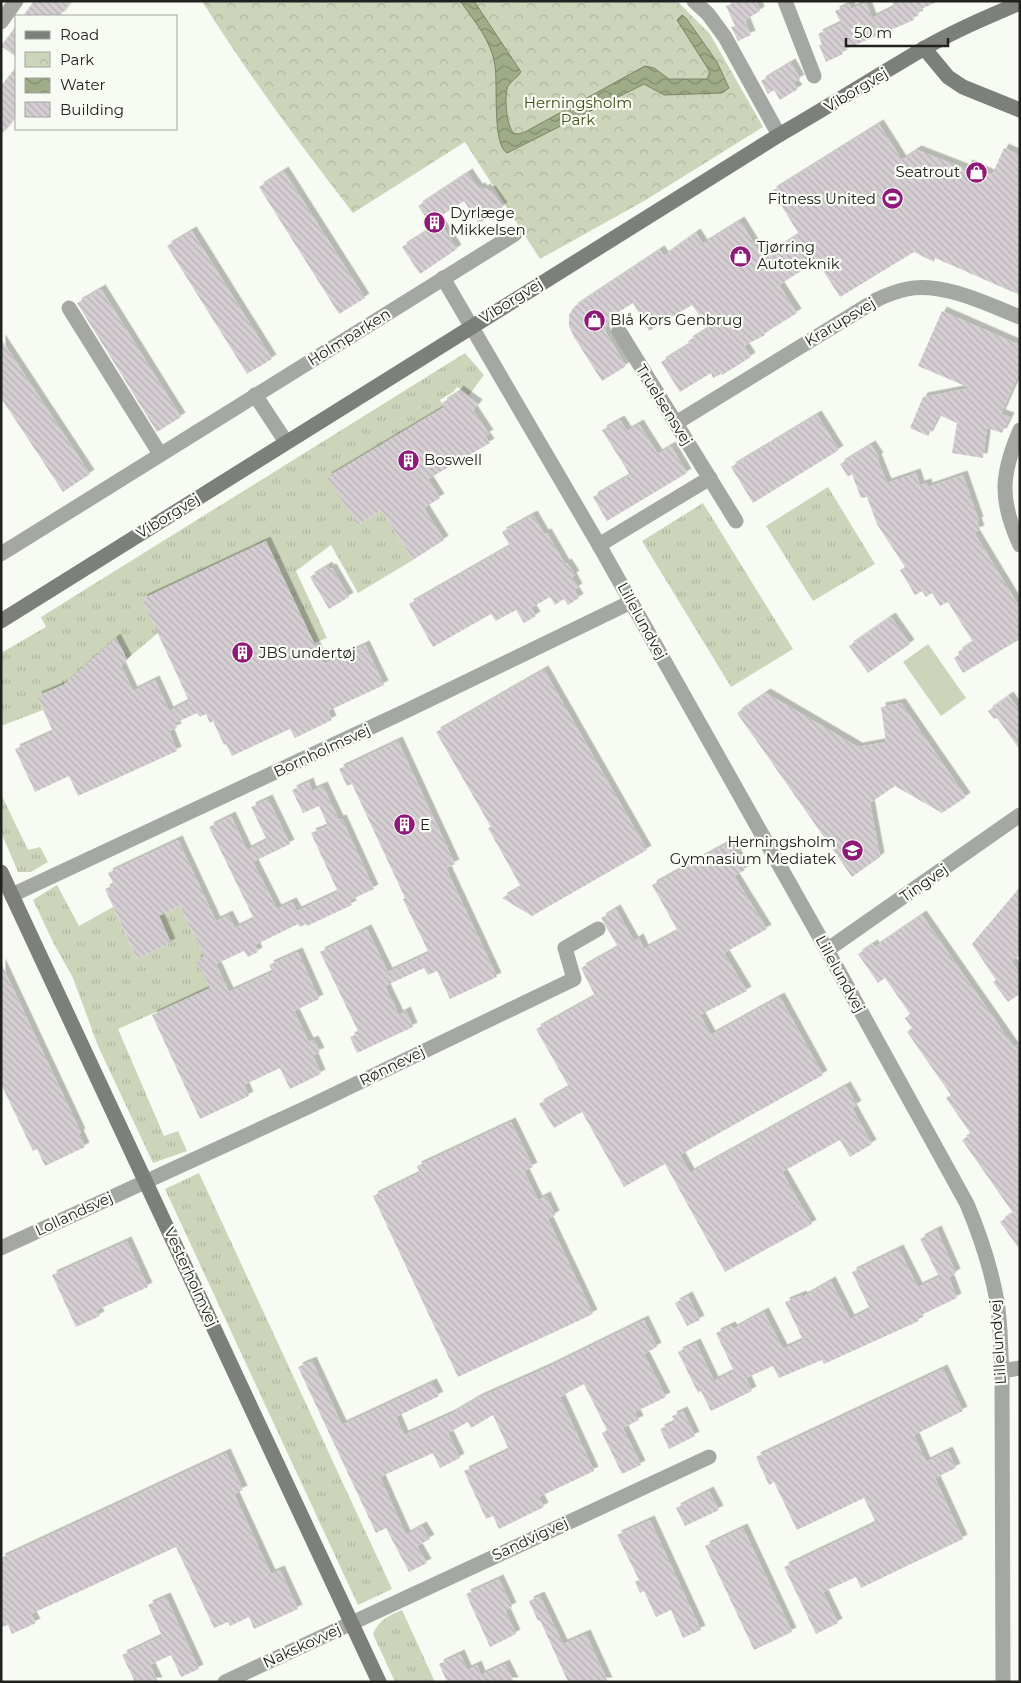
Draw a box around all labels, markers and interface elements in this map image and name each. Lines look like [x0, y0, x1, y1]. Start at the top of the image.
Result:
legend [15, 15, 178, 130]
scale bar [846, 15, 948, 47]
text: 50 m [854, 23, 892, 42]
text: Road [60, 25, 99, 44]
text: Park [60, 50, 94, 69]
street label: Viborgvej [820, 63, 891, 116]
text: Water [60, 75, 106, 94]
park label: Herningsholm Park [524, 93, 632, 129]
text: Building [60, 100, 124, 119]
shop icon: Seatrout [964, 160, 988, 184]
place label: Seatrout [896, 162, 960, 181]
sports icon: Fitness United [880, 187, 904, 211]
place label: Fitness United [768, 189, 876, 208]
place label: Dyrlæge Mikkelsen [450, 203, 526, 239]
building icon: Dyrlæge Mikkelsen [422, 210, 446, 234]
place label: Tjørring Autoteknik [757, 237, 840, 273]
shop icon: Tjørring Autoteknik [729, 244, 753, 268]
street label: Viborgvej [476, 274, 546, 327]
street label: Krarupsvej [801, 293, 879, 350]
street label: Holmparken [304, 304, 394, 370]
shop icon: Blå Kors Genbrug [582, 308, 606, 332]
place label: Blå Kors Genbrug [610, 310, 742, 329]
street label: Truelsensvej [632, 361, 697, 449]
building icon: Boswell [396, 448, 420, 472]
place label: Boswell [424, 450, 482, 469]
street label: Viborgvej [133, 489, 203, 542]
street label: Lillelundvej [613, 579, 671, 663]
building icon: JBS undertøj [231, 641, 255, 665]
place label: JBS undertøj [258, 643, 356, 662]
street label: Bornholmsvej [270, 720, 373, 781]
building icon: E [392, 813, 416, 837]
place label: E [420, 815, 430, 834]
place label: Herningsholm Gymnasium Mediatek [670, 832, 836, 868]
school or university icon: Herningsholm Gymnasium Mediatek [840, 839, 864, 863]
street label: Tingvej [896, 859, 951, 906]
street label: Lillelundvej [811, 932, 869, 1016]
street label: Rønnevej [356, 1042, 428, 1090]
street label: Lollandsvej [32, 1187, 116, 1240]
street label: Vesterholmvej [160, 1224, 223, 1329]
street label: Lillelundvej [985, 1299, 1010, 1385]
street label: Sandvigvej [489, 1513, 571, 1564]
street label: Nakskovvej [260, 1619, 344, 1672]

